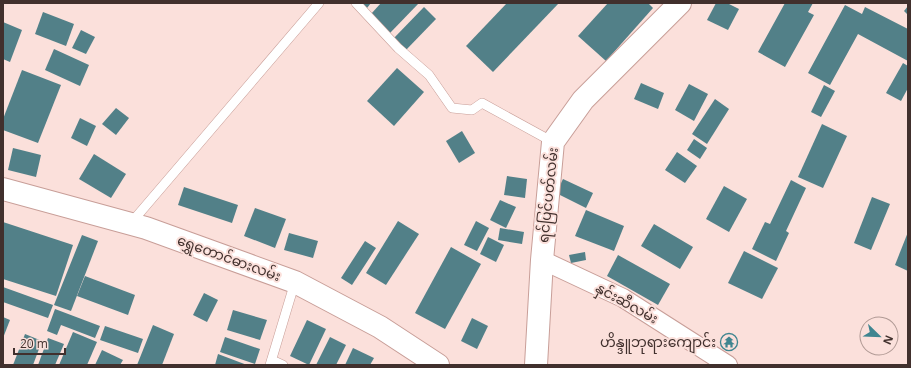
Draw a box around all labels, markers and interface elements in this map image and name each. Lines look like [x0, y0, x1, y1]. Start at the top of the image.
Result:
street label: ရင်ပြင်ပတ်လမ်း [533, 146, 565, 244]
street label: ရွှေတောင်ဓားလမ်း [174, 230, 284, 288]
street label: နှင်းဆီလမ်း [591, 278, 662, 330]
north arrow [859, 316, 899, 356]
scale bar [14, 330, 65, 356]
place label: ဟိန္ဒူဘုရားကျောင်း [600, 332, 716, 354]
temple icon: ဟိန္ဒူဘုရားကျောင်း [719, 332, 739, 352]
text: N [880, 333, 897, 347]
text: 20 m [20, 335, 48, 352]

